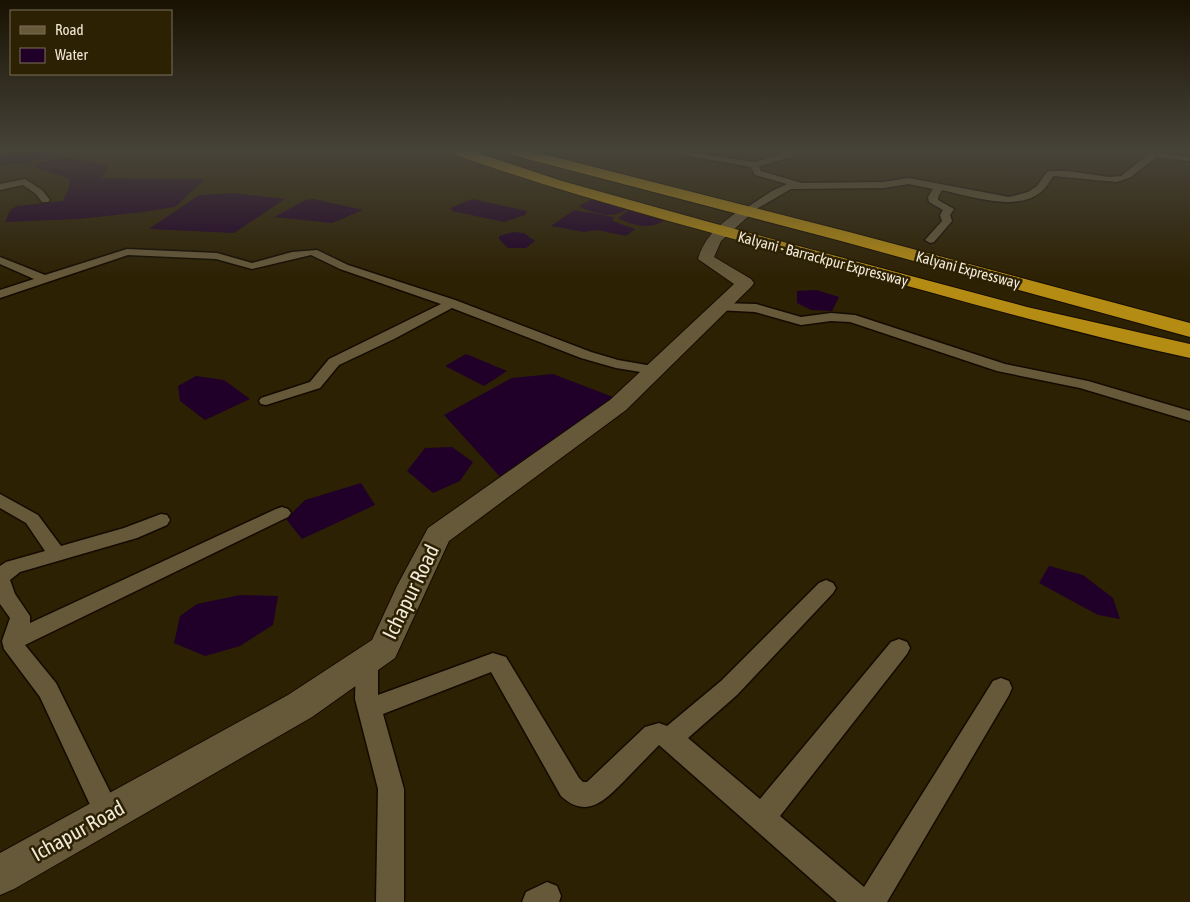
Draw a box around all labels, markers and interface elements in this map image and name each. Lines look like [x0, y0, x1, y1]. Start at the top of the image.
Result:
legend [10, 10, 172, 75]
text: Road [55, 21, 84, 38]
text: Water [55, 46, 88, 63]
street label: Kalyani - Barrackpur Expressway [736, 228, 910, 289]
street label: Kalyani Expressway [914, 247, 1022, 292]
street label: Ichapur Road [377, 540, 443, 643]
street label: Ichapur Road [27, 795, 128, 865]

